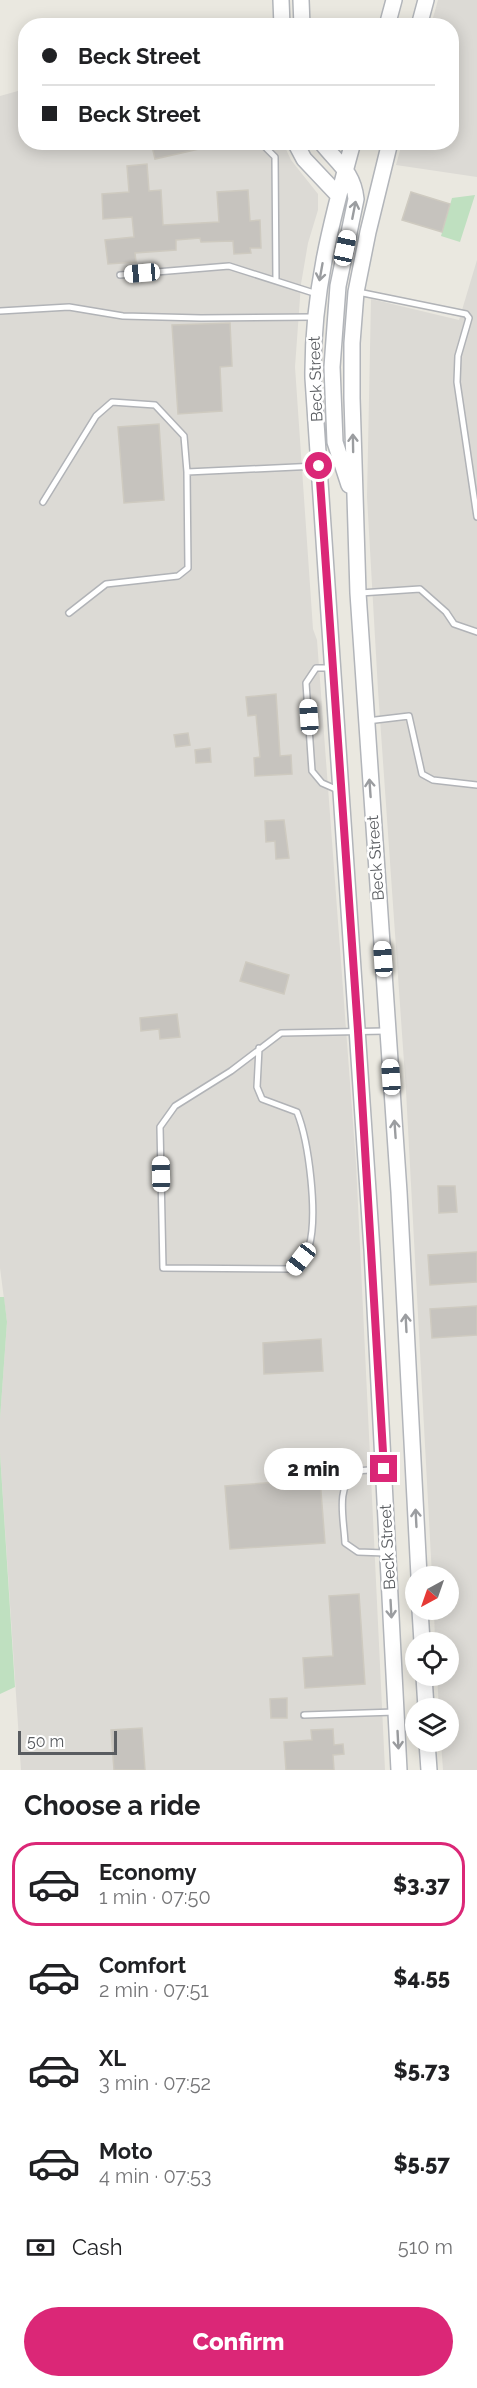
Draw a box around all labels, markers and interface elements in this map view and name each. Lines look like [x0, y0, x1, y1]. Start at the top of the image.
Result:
text: Beck Street [78, 43, 201, 69]
text: Beck Street [78, 101, 201, 127]
one-way arrow [349, 201, 360, 221]
car [332, 229, 358, 267]
car [123, 262, 161, 284]
one-way arrow [315, 262, 326, 281]
street label: Beck Street [304, 335, 326, 422]
one-way arrow [347, 434, 359, 454]
route start [305, 452, 332, 479]
car [299, 698, 319, 736]
one-way arrow [365, 778, 376, 798]
street label: Beck Street [363, 814, 388, 901]
car [373, 940, 393, 978]
car [381, 1058, 401, 1096]
one-way arrow [389, 1119, 400, 1139]
car [152, 1156, 170, 1192]
car [283, 1239, 319, 1279]
one-way arrow [400, 1314, 411, 1334]
callout: 2 min [264, 1448, 363, 1490]
route end [370, 1455, 397, 1482]
text: 2 min [287, 1457, 340, 1481]
street label: Beck Street [376, 1503, 399, 1590]
one-way arrow [410, 1509, 421, 1529]
north arrow [405, 1566, 459, 1620]
map controls [405, 1566, 459, 1752]
one-way arrow [385, 1598, 396, 1618]
button: locate [405, 1632, 459, 1686]
button: layers [405, 1698, 459, 1752]
scale bar [18, 1728, 117, 1756]
one-way arrow [392, 1729, 403, 1749]
text: 50 m [27, 1732, 64, 1751]
text: Choose a ride [24, 1790, 200, 1821]
icon: car [27, 1857, 81, 1911]
text: Economy [99, 1859, 197, 1885]
text: $3.37 [393, 1871, 450, 1897]
text: 1 min · 07:50 [99, 1885, 211, 1909]
icon: car [27, 1950, 81, 2004]
text: Comfort [99, 1952, 186, 1978]
text: $4.55 [393, 1964, 450, 1990]
text: 2 min · 07:51 [99, 1978, 209, 2002]
icon: car [27, 2043, 81, 2097]
text: XL [99, 2045, 126, 2071]
text: $5.73 [394, 2057, 450, 2083]
text: 3 min · 07:52 [99, 2071, 211, 2095]
icon: car [27, 2136, 81, 2190]
text: Moto [99, 2138, 153, 2164]
text: $5.57 [393, 2150, 450, 2176]
text: 4 min · 07:53 [99, 2164, 212, 2188]
icon: cash [24, 2231, 57, 2264]
text: Cash [72, 2234, 123, 2260]
text: 510 m [398, 2235, 453, 2259]
button: Confirm [24, 2307, 453, 2376]

